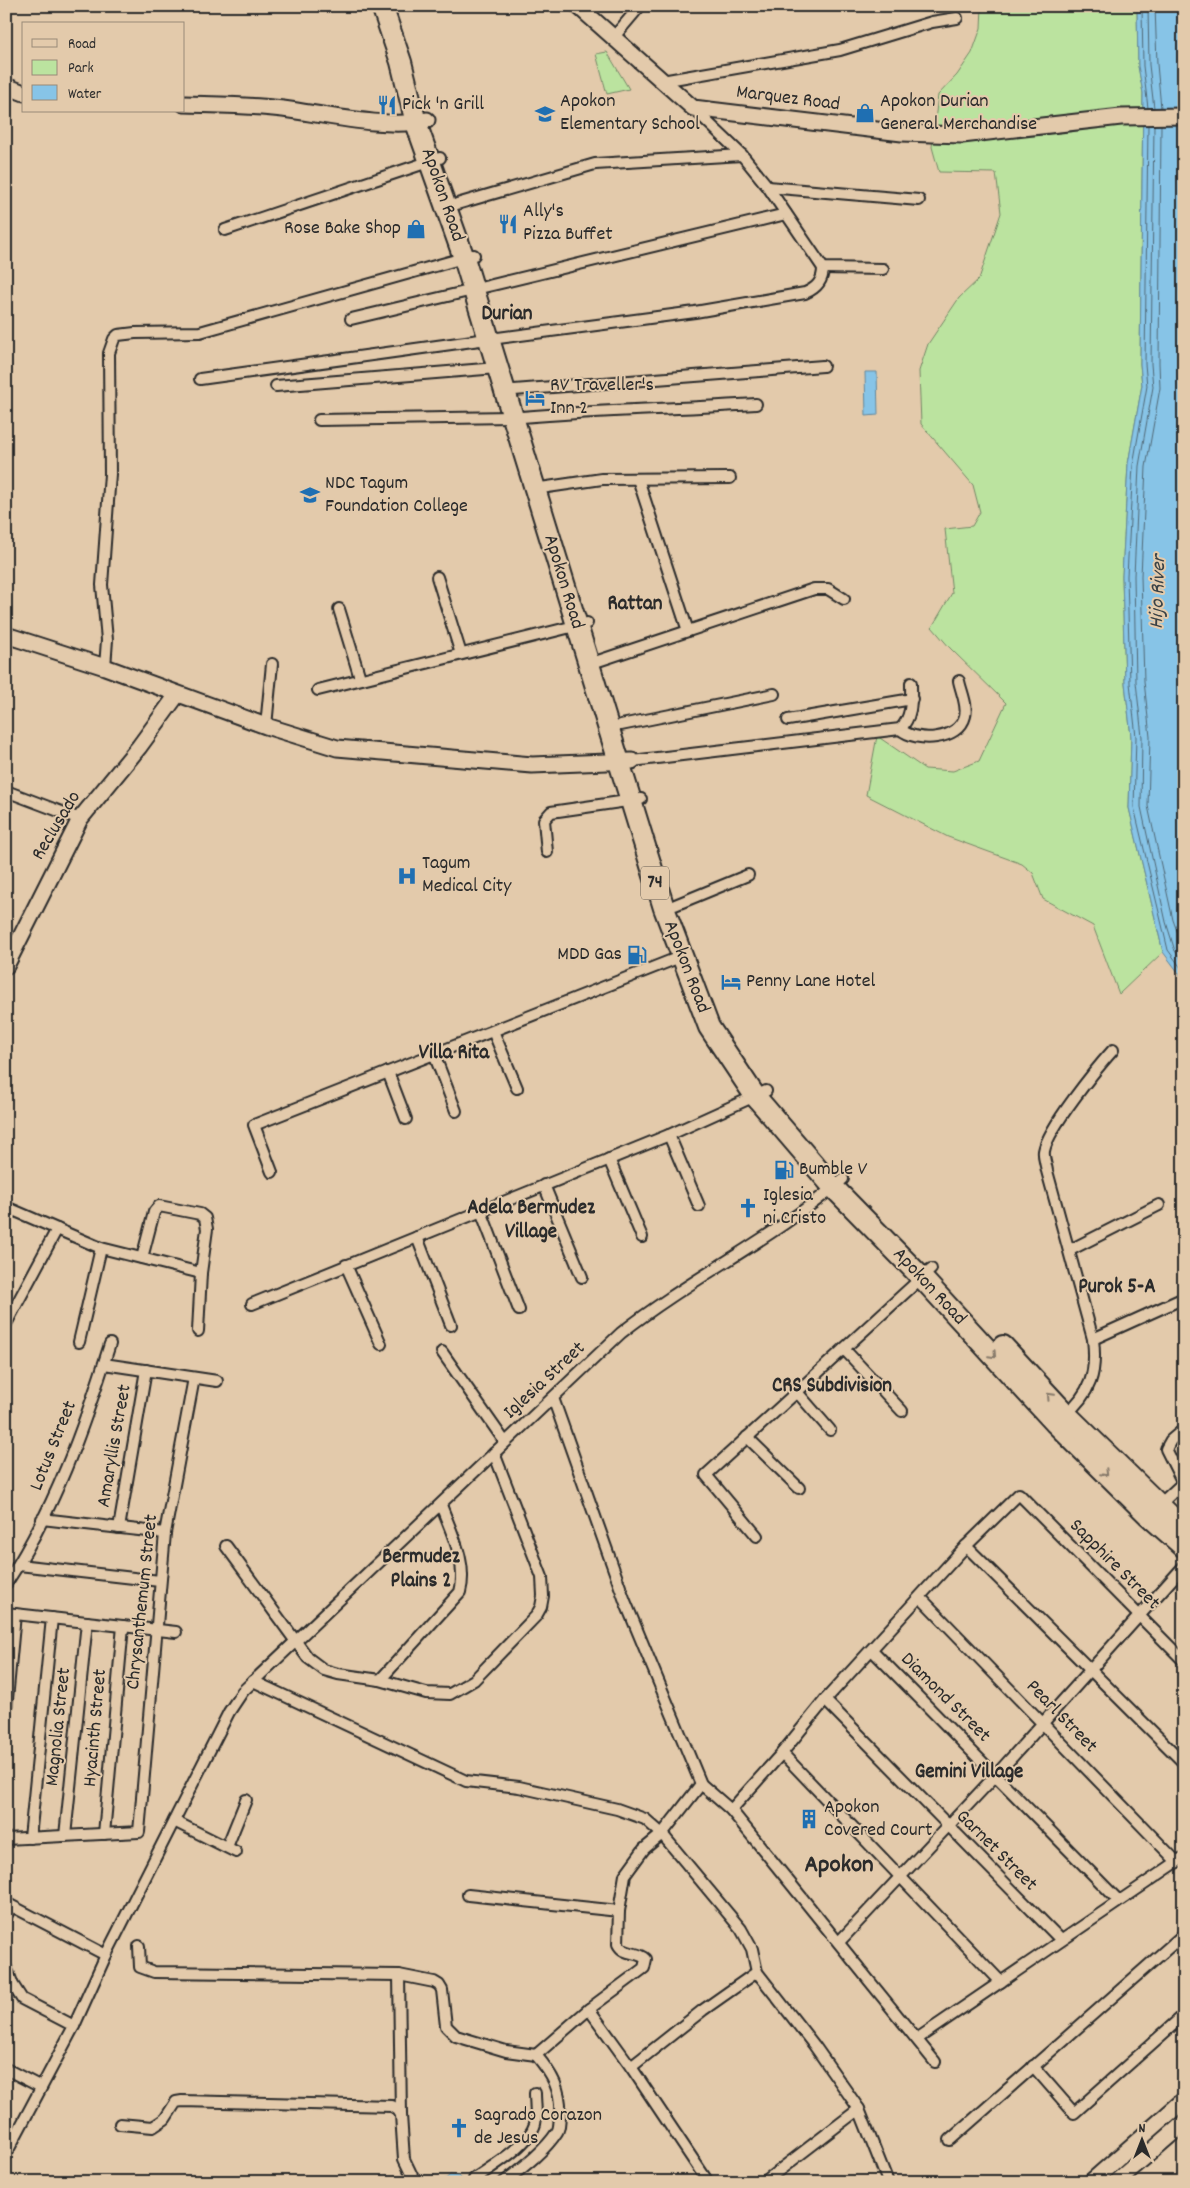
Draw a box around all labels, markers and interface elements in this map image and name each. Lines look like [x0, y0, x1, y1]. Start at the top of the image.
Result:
legend [22, 22, 185, 112]
text: Road [68, 34, 96, 56]
text: Park [68, 58, 94, 80]
street label: Marquez Road [734, 79, 842, 119]
text: Water [68, 84, 102, 106]
place label: Apokon Elementary School [560, 88, 700, 139]
place label: Apokon Durian General Merchandise [880, 88, 1037, 139]
place label: Pick 'n Grill [402, 91, 484, 119]
restaurant icon: Pick 'n Grill [376, 94, 398, 116]
shop icon: Apokon Durian General Merchandise [854, 102, 876, 124]
school or university icon: Apokon Elementary School [534, 103, 556, 125]
street label: Apokon Road [413, 144, 471, 246]
place label: Ally's Pizza Buffet [523, 198, 613, 249]
restaurant icon: Ally's Pizza Buffet [497, 213, 519, 235]
place label: Rose Bake Shop [284, 215, 401, 243]
shop icon: Rose Bake Shop [405, 218, 427, 240]
district label: Durian [481, 300, 533, 330]
place label: RV Traveller's Inn 2 [550, 372, 654, 423]
hotel icon: RV Traveller's Inn 2 [524, 387, 546, 409]
place label: NDC Tagum Foundation College [325, 470, 468, 521]
school or university icon: NDC Tagum Foundation College [299, 484, 321, 506]
street label: Apokon Road [535, 531, 591, 633]
water label: Hijo River [1143, 552, 1175, 630]
district label: Rattan [607, 590, 663, 620]
street label: Reclusado [25, 786, 89, 866]
place label: Tagum Medical City [422, 850, 512, 901]
hospital icon: Tagum Medical City [396, 865, 418, 887]
road number: 74 [641, 866, 669, 900]
street label: Apokon Road [655, 917, 717, 1017]
place label: MDD Gas [557, 941, 622, 969]
fuel station icon: MDD Gas [626, 944, 648, 966]
place label: Penny Lane Hotel [746, 968, 876, 996]
hotel icon: Penny Lane Hotel [720, 971, 742, 993]
district label: Villa Rita [419, 1039, 490, 1069]
place label: Bumble V [799, 1156, 868, 1184]
fuel station icon: Bumble V [773, 1159, 795, 1181]
place label: Iglesia ni Cristo [763, 1182, 826, 1233]
district label: Adela Bermudez Village [467, 1194, 596, 1248]
church icon: Iglesia ni Cristo [737, 1197, 759, 1219]
street label: Apokon Road [886, 1242, 972, 1332]
district label: Purok 5-A [1078, 1273, 1156, 1303]
street label: Iglesia Street [498, 1336, 592, 1426]
one-way arrow [987, 1350, 996, 1359]
district label: CRS Subdivision [772, 1372, 892, 1402]
street label: Amaryllis Street [90, 1382, 140, 1510]
one-way arrow [1047, 1393, 1056, 1402]
street label: Lotus Street [23, 1397, 85, 1495]
one-way arrow [1099, 1467, 1108, 1476]
street label: Chrysanthemum Street [120, 1513, 166, 1691]
street label: Sapphire Street [1062, 1513, 1166, 1617]
district label: Bermudez Plains 2 [382, 1543, 461, 1597]
street label: Diamond Street [893, 1646, 997, 1750]
street label: Magnolia Street [39, 1666, 79, 1788]
street label: Hyacinth Street [77, 1668, 115, 1788]
street label: Pearl Street [1019, 1674, 1103, 1760]
district label: Gemini Village [915, 1758, 1023, 1788]
place label: Apokon Covered Court [824, 1794, 932, 1845]
street label: Garnet Street [949, 1804, 1043, 1898]
building icon: Apokon Covered Court [798, 1808, 820, 1830]
district label: Apokon [804, 1848, 874, 1884]
place label: Sagrado Corazon de Jesus [474, 2102, 602, 2153]
north arrow [1118, 2116, 1168, 2166]
church icon: Sagrado Corazon de Jesus [448, 2117, 470, 2139]
text: N [1139, 2119, 1146, 2139]

